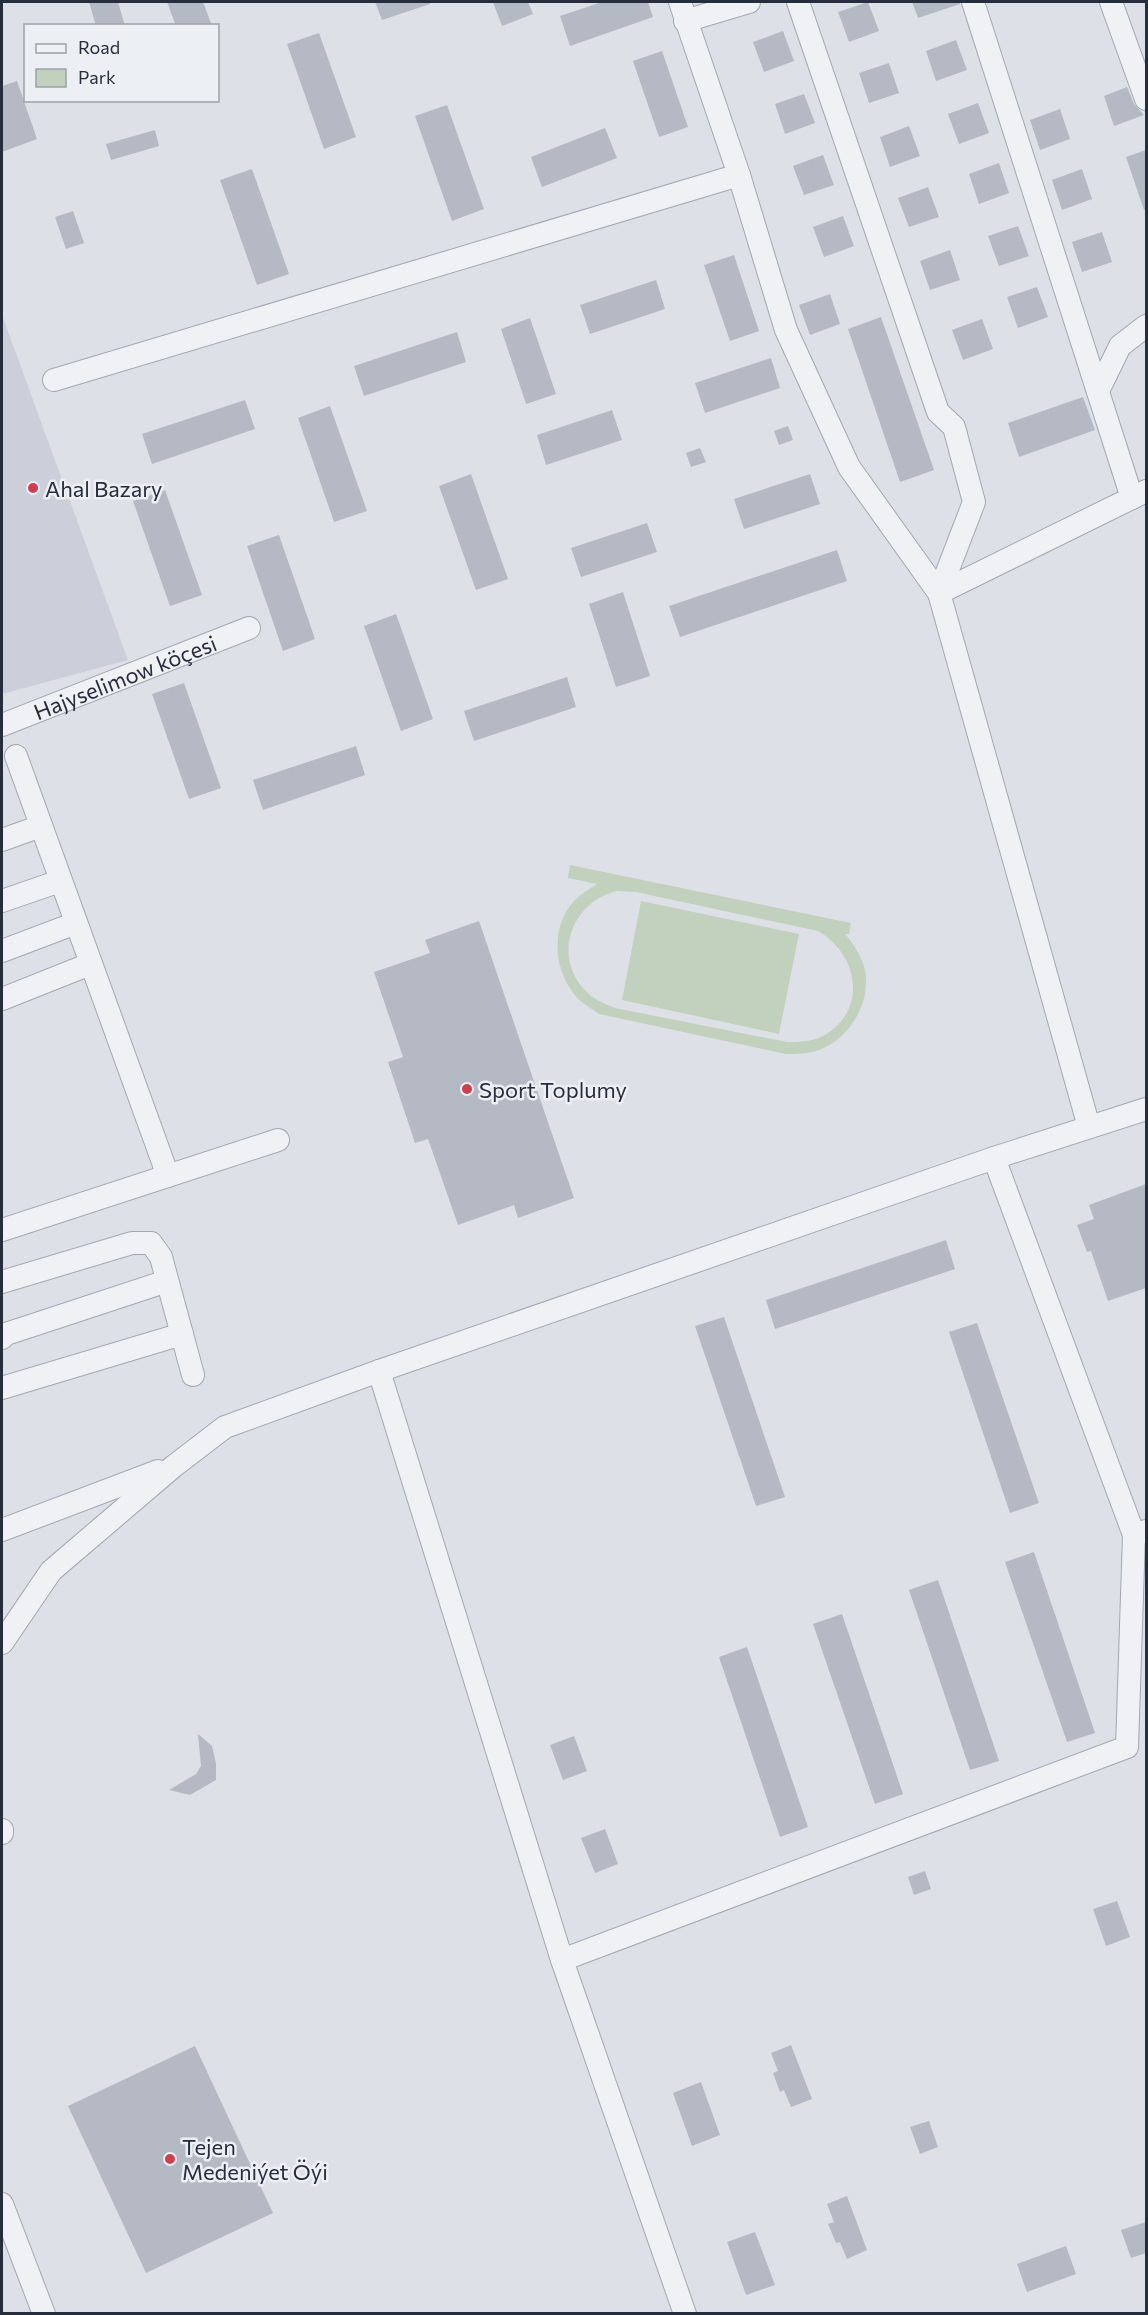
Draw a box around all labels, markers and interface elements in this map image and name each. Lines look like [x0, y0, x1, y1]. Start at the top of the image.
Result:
legend [24, 24, 219, 102]
text: Road [78, 36, 120, 58]
text: Park [78, 66, 116, 88]
place label: Ahal Bazary [45, 475, 162, 502]
marker: Ahal Bazary [26, 481, 40, 495]
street label: Hajyselimow köçesi [29, 629, 220, 725]
place label: Sport Toplumy [479, 1076, 627, 1103]
marker: Sport Toplumy [460, 1082, 474, 1096]
place label: Tejen Medeniýet Öýi [182, 2133, 328, 2185]
marker: Tejen Medeniýet Öýi [163, 2152, 177, 2166]

